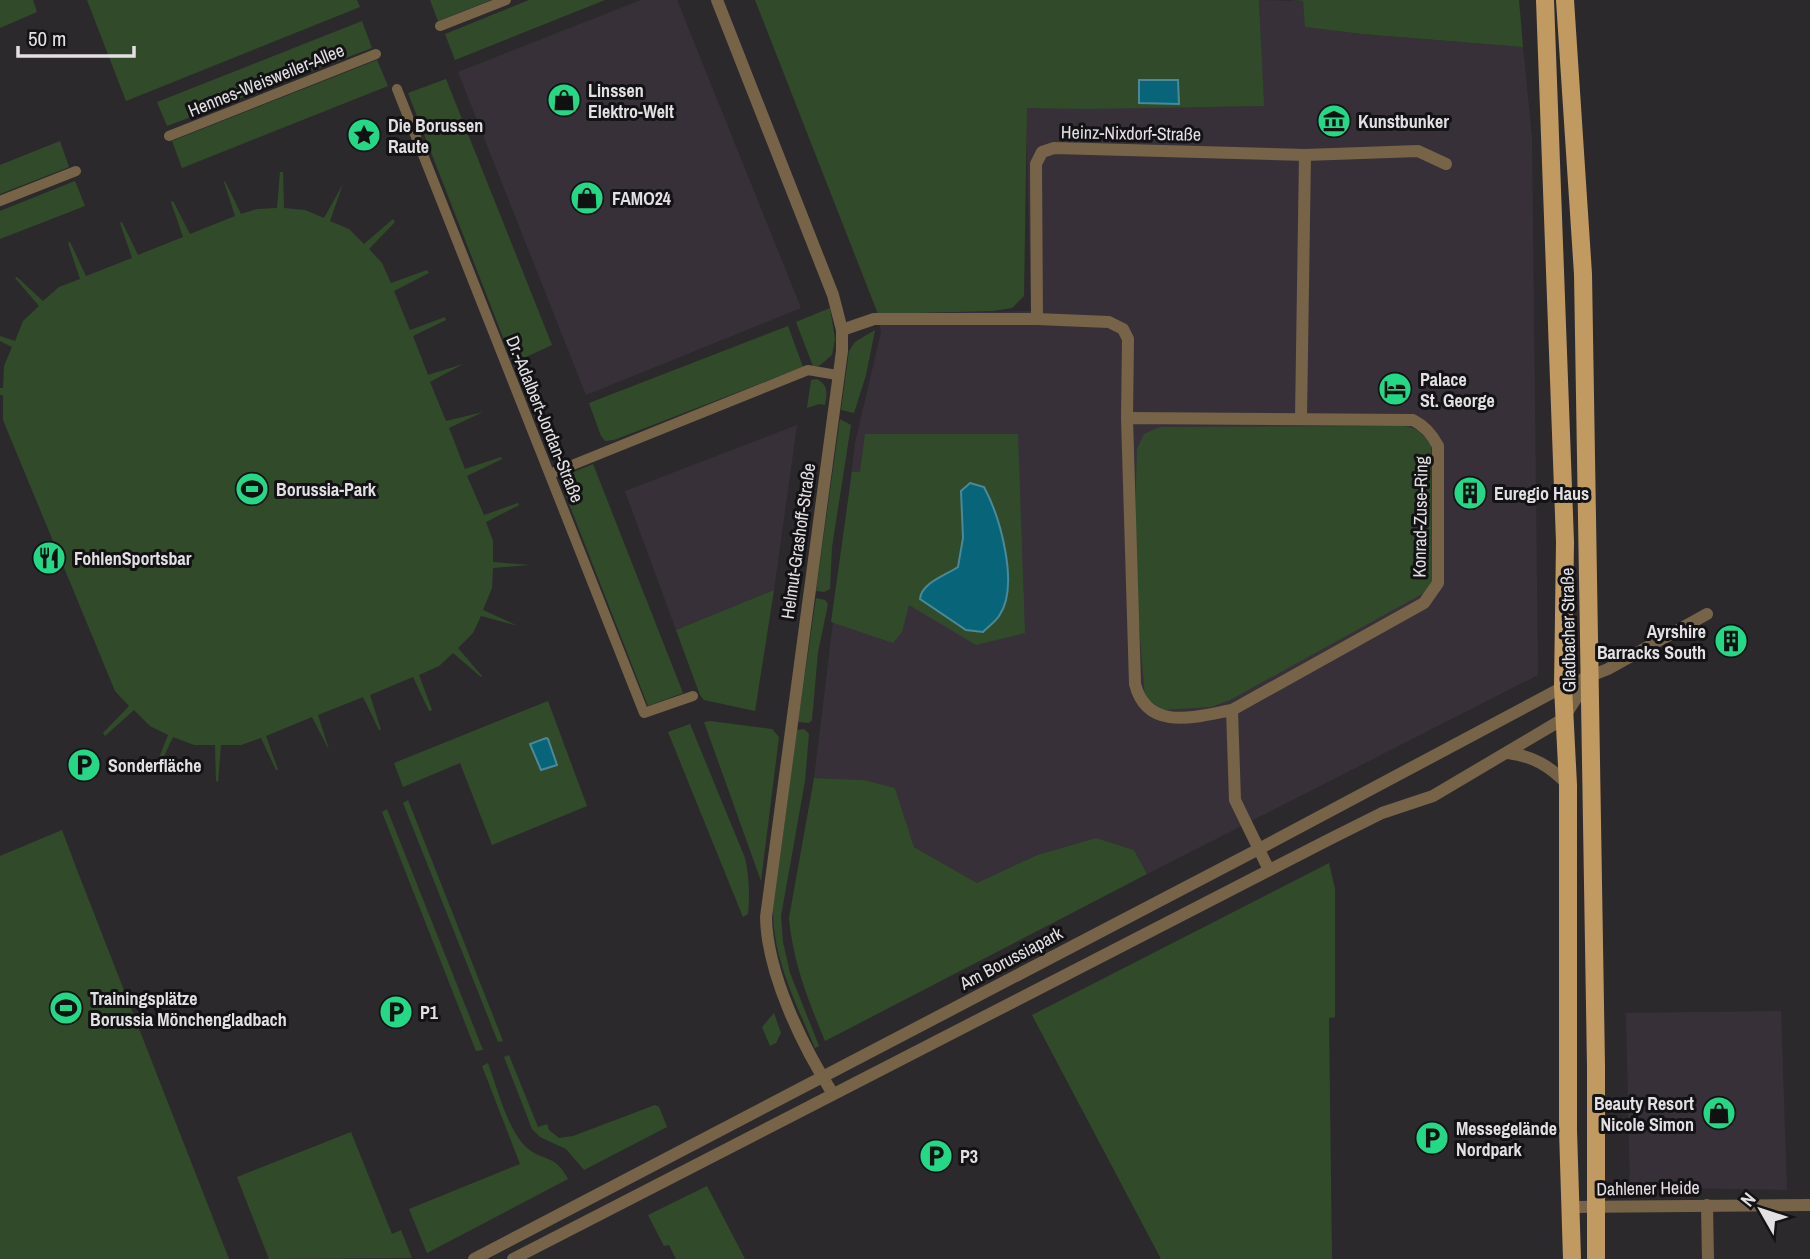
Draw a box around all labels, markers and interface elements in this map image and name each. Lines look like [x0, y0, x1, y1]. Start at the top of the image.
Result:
scale bar [18, 14, 133, 58]
text: 50 m [28, 24, 66, 53]
street label: Hennes-Weisweiler-Allee [184, 37, 348, 123]
place label: Linssen Elektro-Welt [588, 78, 674, 124]
shop icon: Linssen Elektro-Welt [545, 81, 583, 119]
museum icon: Kunstbunker [1315, 102, 1353, 140]
place label: Kunstbunker [1358, 109, 1449, 134]
place label: Die Borussen Raute [388, 113, 483, 159]
place icon: Die Borussen Raute [345, 116, 383, 154]
street label: Heinz-Nixdorf-Straße [1061, 119, 1201, 147]
shop icon: FAMO24 [568, 179, 606, 217]
place label: FAMO24 [612, 186, 672, 211]
street label: Dr.-Adalbert-Jordan-Straße [500, 332, 590, 506]
place label: Palace St. George [1420, 367, 1495, 413]
hotel icon: Palace St. George [1376, 370, 1414, 408]
street label: Konrad-Zuse-Ring [1406, 455, 1434, 578]
street label: Helmut-Grashoff-Straße [775, 461, 821, 621]
sports icon: Borussia-Park [233, 470, 271, 508]
building icon: Euregio Haus [1451, 474, 1489, 512]
place label: Borussia-Park [276, 477, 377, 502]
place label: Euregio Haus [1494, 481, 1589, 506]
restaurant icon: FohlenSportsbar [30, 539, 68, 577]
place label: FohlenSportsbar [74, 546, 192, 571]
street label: Gladbacher Straße [1554, 567, 1582, 693]
place label: Ayrshire Barracks South [1597, 619, 1706, 665]
building icon: Ayrshire Barracks South [1712, 622, 1750, 660]
parking icon: Sonderfläche [65, 746, 103, 784]
place label: Sonderfläche [108, 753, 202, 778]
street label: Am Borussiapark [954, 920, 1067, 996]
place label: Trainingsplätze Borussia Mönchengladbach [90, 986, 287, 1032]
sports icon: Trainingsplätze Borussia Mönchengladbach [47, 989, 85, 1027]
parking icon: P1 [377, 993, 415, 1031]
place label: P1 [420, 1000, 439, 1025]
place label: Beauty Resort Nicole Simon [1594, 1091, 1694, 1137]
shop icon: Beauty Resort Nicole Simon [1700, 1094, 1738, 1132]
place label: Messegelände Nordpark [1456, 1116, 1557, 1162]
parking icon: Messegelände Nordpark [1413, 1119, 1451, 1157]
parking icon: P3 [917, 1137, 955, 1175]
place label: P3 [960, 1144, 978, 1169]
street label: Dahlener Heide [1596, 1175, 1700, 1201]
north arrow [1726, 1175, 1796, 1245]
text: N [1734, 1187, 1761, 1212]

